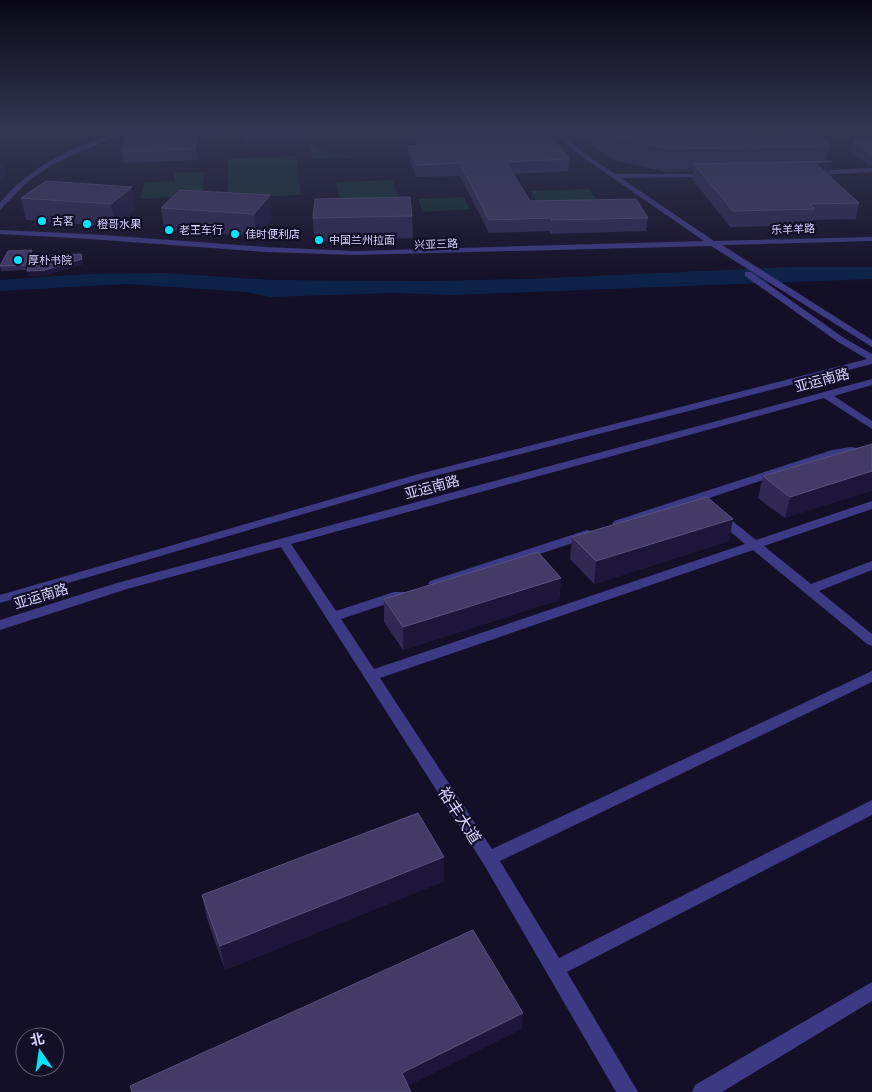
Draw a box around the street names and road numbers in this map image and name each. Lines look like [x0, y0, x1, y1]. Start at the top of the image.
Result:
street label: 乐羊羊路 [771, 221, 815, 238]
street label: 兴亚三路 [414, 236, 458, 253]
street label: 亚运南路 [793, 364, 852, 397]
street label: 亚运南路 [403, 471, 462, 504]
street label: 亚运南路 [12, 579, 71, 614]
street label: 裕丰大道 [433, 783, 486, 848]

